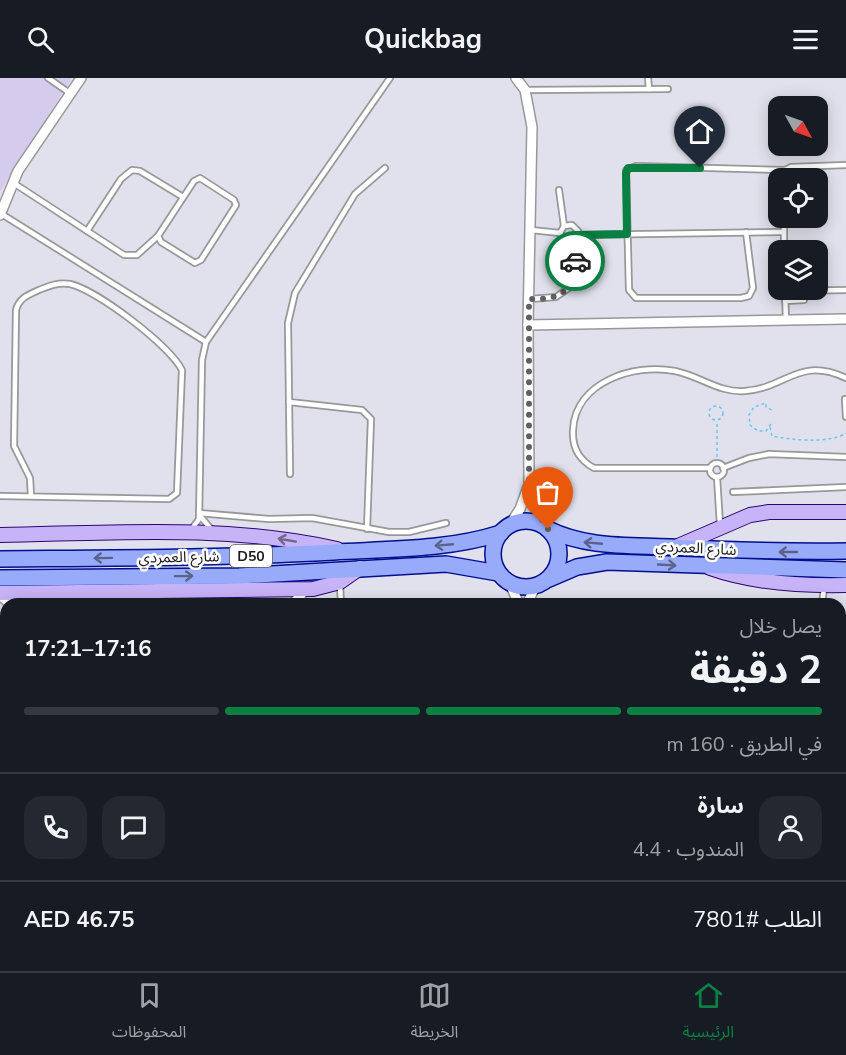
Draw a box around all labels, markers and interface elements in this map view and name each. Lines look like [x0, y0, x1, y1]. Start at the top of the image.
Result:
text: Quickbag [364, 21, 482, 58]
icon: search [24, 23, 57, 56]
icon: menu [789, 23, 822, 56]
north arrow [768, 96, 828, 156]
map controls [768, 96, 828, 300]
pin [674, 106, 725, 168]
icon: home [683, 115, 716, 148]
button: locate [768, 168, 828, 228]
courier [545, 231, 605, 291]
button: layers [768, 240, 828, 300]
icon: car [559, 245, 592, 278]
pin [522, 467, 573, 529]
icon: bag [531, 476, 564, 509]
one-way arrow [278, 534, 298, 545]
street label: شارع العمردي [655, 536, 737, 562]
one-way arrow [583, 537, 603, 548]
one-way arrow [435, 540, 455, 551]
road number: D50 [230, 545, 272, 567]
street label: شارع العمردي [138, 546, 220, 570]
one-way arrow [778, 546, 798, 558]
one-way arrow [93, 552, 113, 564]
one-way arrow [657, 559, 677, 570]
one-way arrow [174, 570, 194, 582]
text: يصل خلال [740, 613, 822, 640]
text: 17:16–17:21 [24, 634, 152, 664]
text: 2 دقيقة [690, 644, 822, 697]
text: في الطريق · 160 m [666, 731, 822, 758]
text: سارة [698, 791, 744, 821]
button: phone [24, 796, 87, 859]
button: chat [102, 796, 165, 859]
button: person [759, 796, 822, 859]
text: المندوب · 4.4 [633, 836, 744, 863]
text: AED 46.75 [24, 905, 134, 935]
text: الطلب #7801 [693, 905, 822, 935]
tab: المحفوظات [112, 979, 186, 1049]
tab: الخريطة [410, 979, 458, 1049]
tab: الرئيسية [683, 979, 734, 1049]

